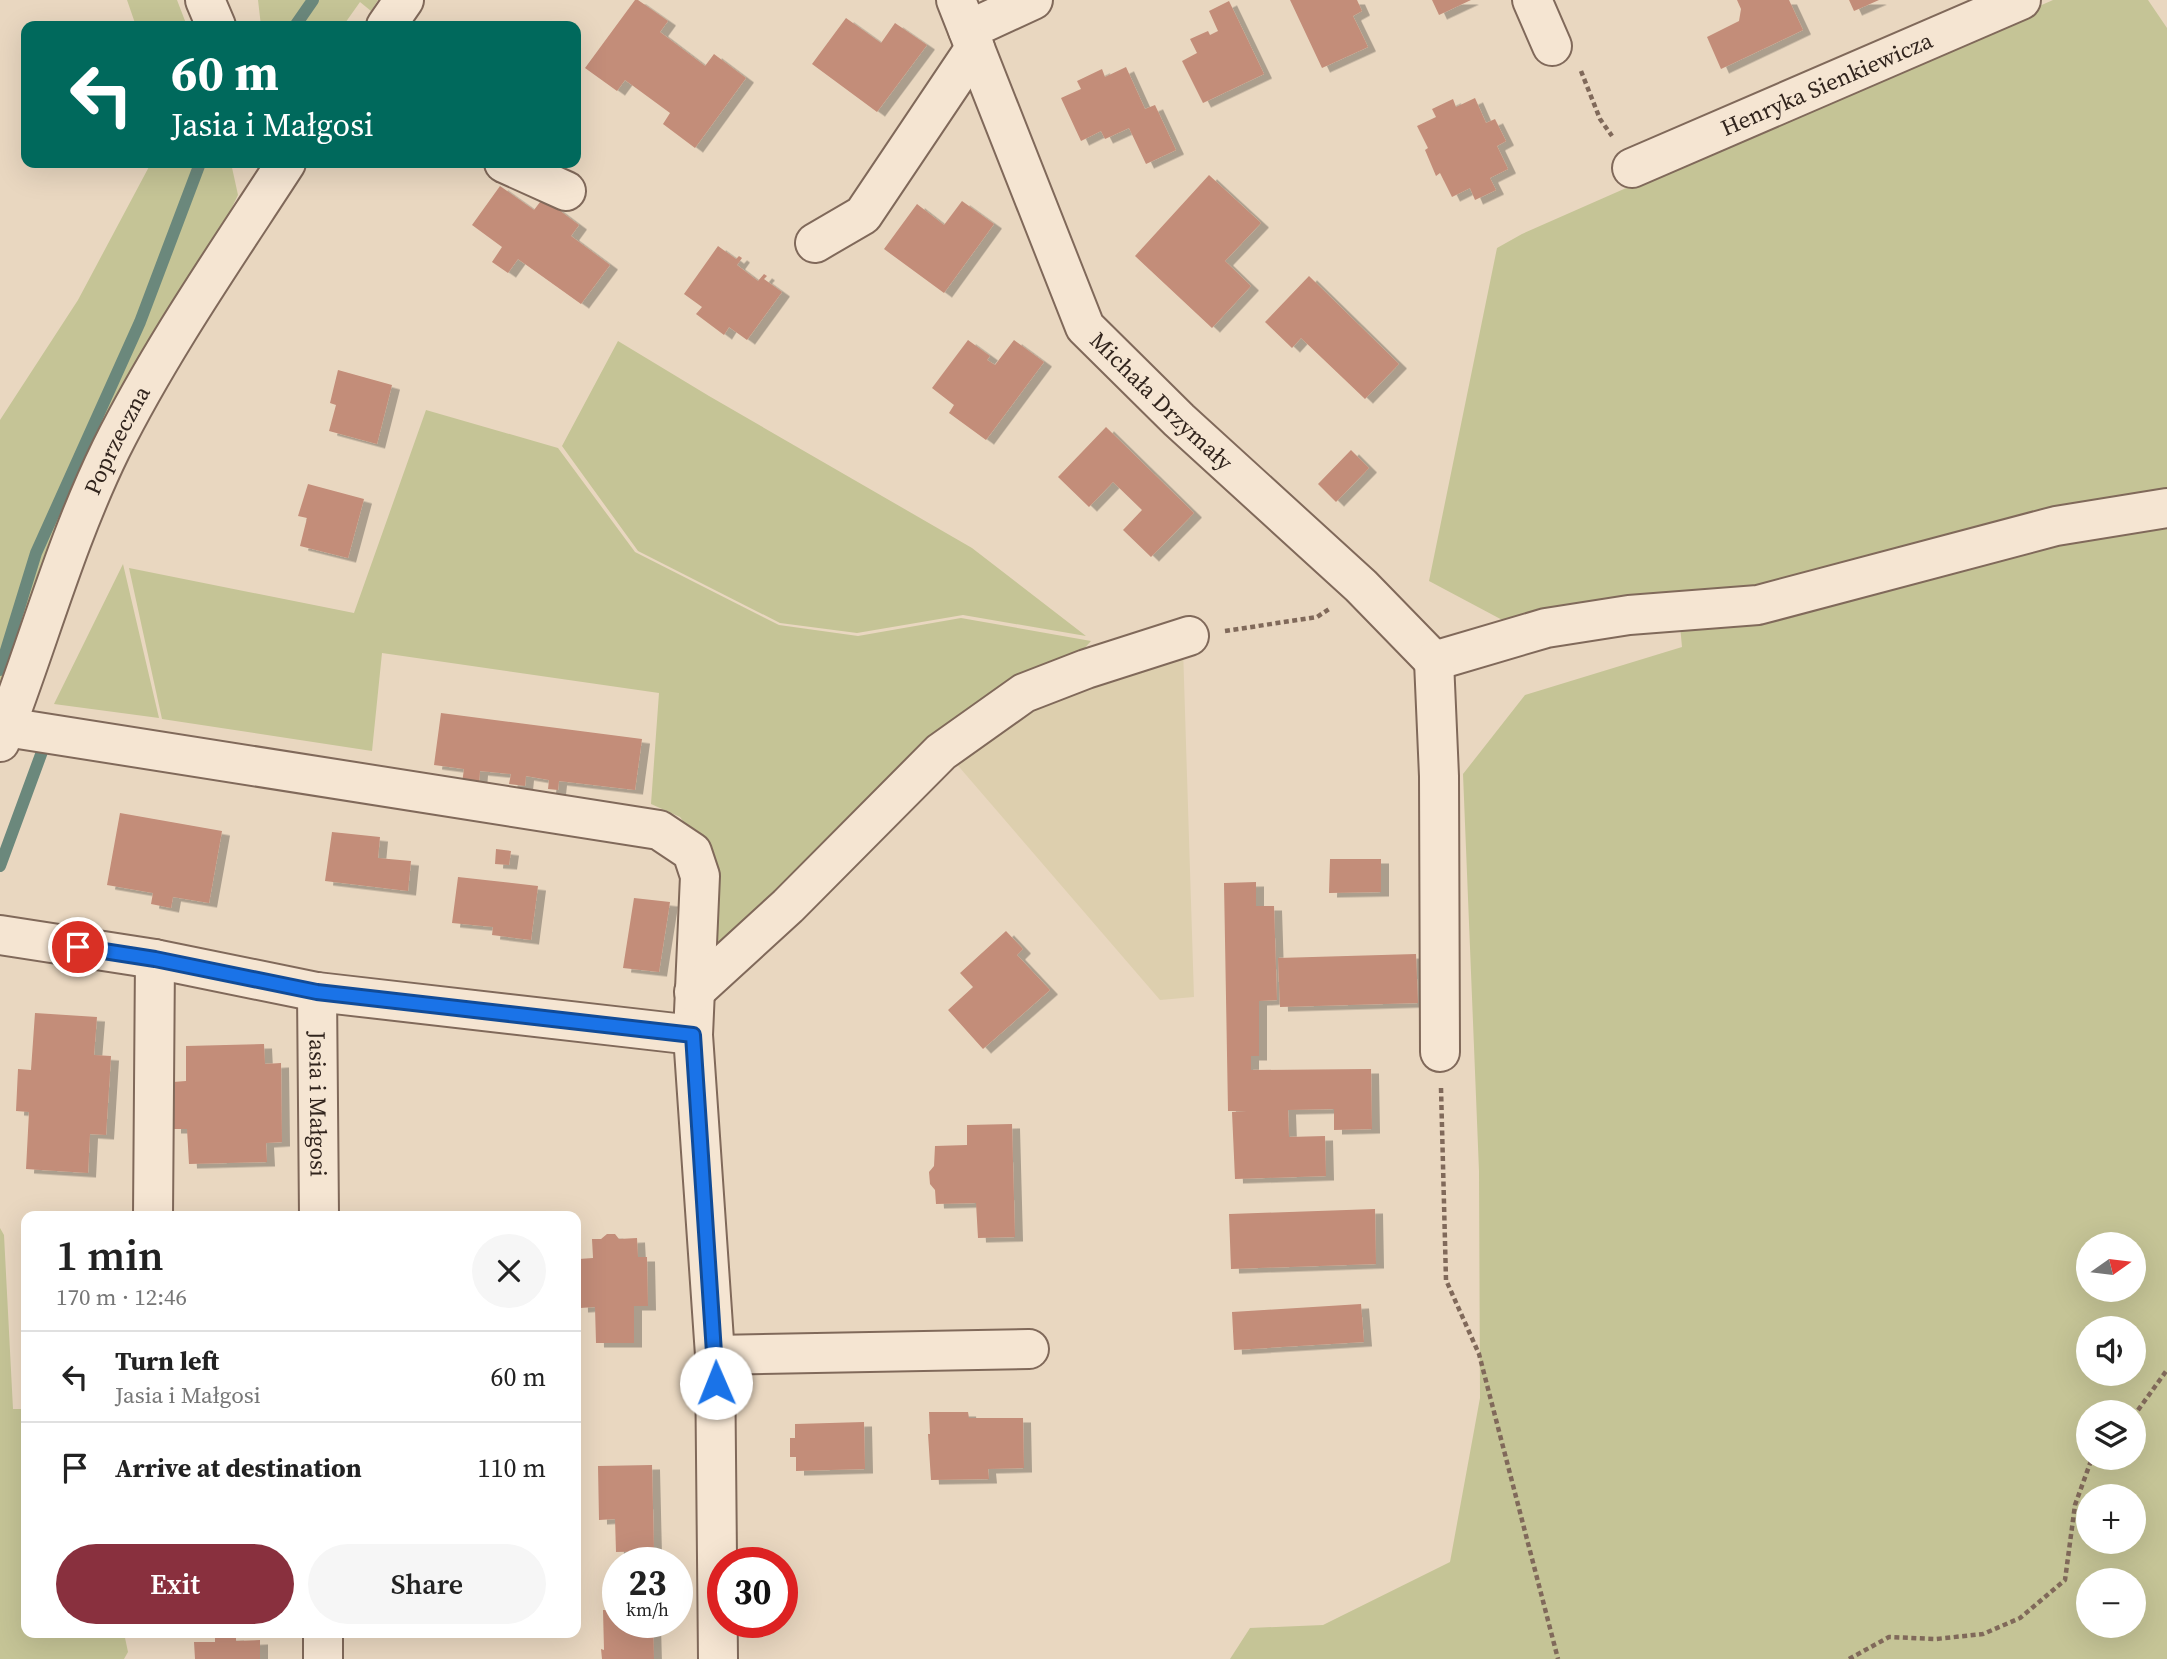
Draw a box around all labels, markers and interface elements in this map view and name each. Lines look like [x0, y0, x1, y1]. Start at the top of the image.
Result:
street label: Henryka Sienkiewicza [1716, 24, 1938, 144]
text: 60 m [171, 39, 279, 106]
icon: left [56, 49, 147, 140]
text: Jasia i Małgosi [171, 103, 374, 147]
street label: Michała Drzymały [1083, 325, 1240, 478]
street label: Poprzeczna [76, 379, 158, 500]
pin [48, 917, 108, 977]
icon: arrive [59, 928, 97, 966]
street label: Jasia i Małgosi [301, 1030, 335, 1177]
text: 1 min [56, 1226, 164, 1284]
north arrow [2076, 1232, 2146, 1302]
map controls [2076, 1232, 2146, 1638]
button: close [472, 1234, 546, 1308]
text: 170 m · 12:46 [56, 1281, 187, 1313]
button: sound [2076, 1316, 2146, 1386]
text: Turn left [115, 1343, 219, 1379]
position arrow [679, 1346, 753, 1420]
icon: left [56, 1358, 94, 1396]
text: 60 m [491, 1359, 546, 1395]
text: Jasia i Małgosi [115, 1379, 261, 1411]
button: layers [2076, 1400, 2146, 1470]
icon: arrive [56, 1449, 94, 1487]
text: Arrive at destination [115, 1450, 362, 1486]
text: 110 m [478, 1450, 546, 1486]
button: + [2076, 1484, 2146, 1554]
button: Exit [56, 1544, 294, 1624]
button: Share [308, 1544, 546, 1624]
speed limit sign: 30 [707, 1547, 798, 1638]
text: 23 [629, 1559, 666, 1607]
button: − [2076, 1568, 2146, 1638]
text: km/h [626, 1597, 669, 1622]

